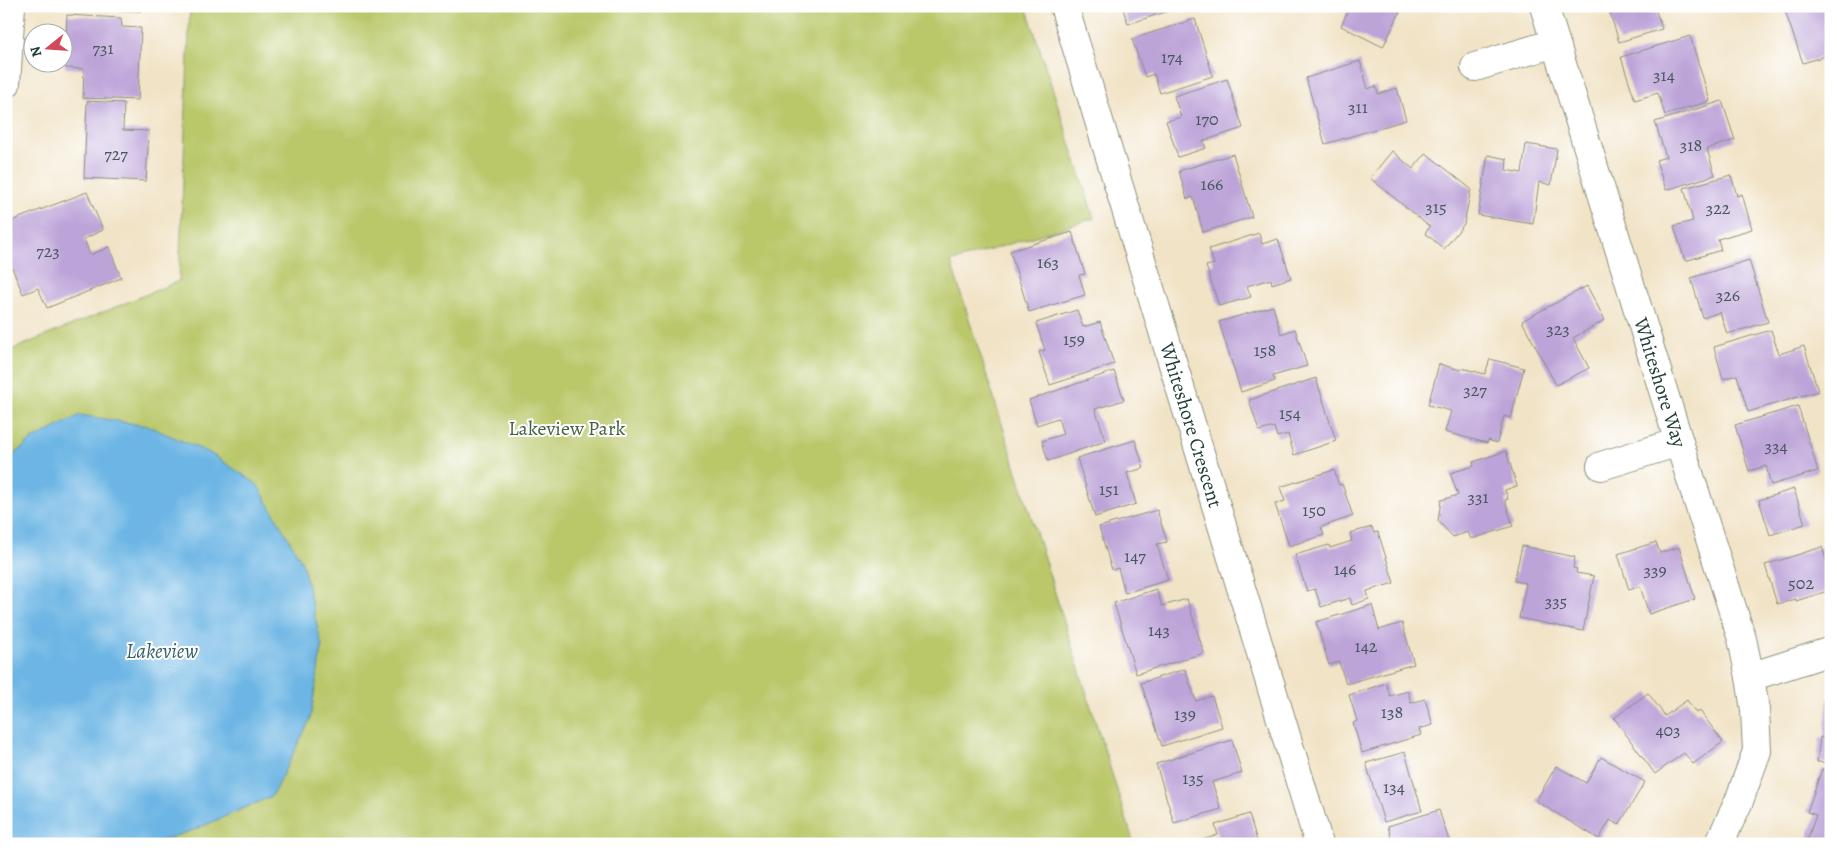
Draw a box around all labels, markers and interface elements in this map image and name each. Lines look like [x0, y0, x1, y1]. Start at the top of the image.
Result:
north arrow [22, 22, 72, 72]
house number: 731 [92, 36, 114, 60]
text: N [25, 44, 47, 59]
house number: 174 [1161, 45, 1183, 69]
house number: 314 [1653, 63, 1675, 87]
house number: 311 [1348, 95, 1368, 119]
house number: 170 [1195, 107, 1219, 131]
house number: 318 [1680, 133, 1702, 157]
house number: 727 [104, 142, 128, 166]
house number: 166 [1201, 172, 1223, 196]
house number: 315 [1425, 195, 1447, 219]
house number: 322 [1706, 196, 1731, 220]
house number: 723 [36, 239, 60, 263]
house number: 163 [1037, 250, 1059, 274]
house number: 326 [1716, 283, 1740, 307]
street label: Whiteshore Way [1627, 313, 1693, 452]
house number: 323 [1546, 317, 1570, 341]
house number: 159 [1063, 327, 1085, 351]
house number: 158 [1254, 338, 1276, 362]
street label: Whiteshore Crescent [1153, 339, 1229, 511]
house number: 327 [1463, 378, 1487, 402]
house number: 154 [1279, 401, 1301, 425]
park label: Lakeview Park [508, 415, 626, 442]
house number: 334 [1764, 434, 1788, 458]
house number: 151 [1099, 477, 1119, 501]
house number: 331 [1467, 485, 1489, 509]
house number: 150 [1302, 498, 1326, 522]
house number: 147 [1124, 544, 1146, 568]
house number: 146 [1334, 557, 1356, 581]
house number: 339 [1643, 558, 1667, 582]
house number: 502 [1788, 571, 1814, 595]
house number: 335 [1545, 589, 1567, 613]
house number: 143 [1148, 618, 1170, 642]
house number: 142 [1355, 634, 1378, 658]
water label: Lakeview [126, 637, 198, 665]
house number: 138 [1381, 700, 1403, 724]
house number: 139 [1174, 702, 1196, 726]
house number: 403 [1655, 718, 1681, 742]
house number: 135 [1182, 766, 1204, 790]
house number: 134 [1383, 775, 1405, 799]

